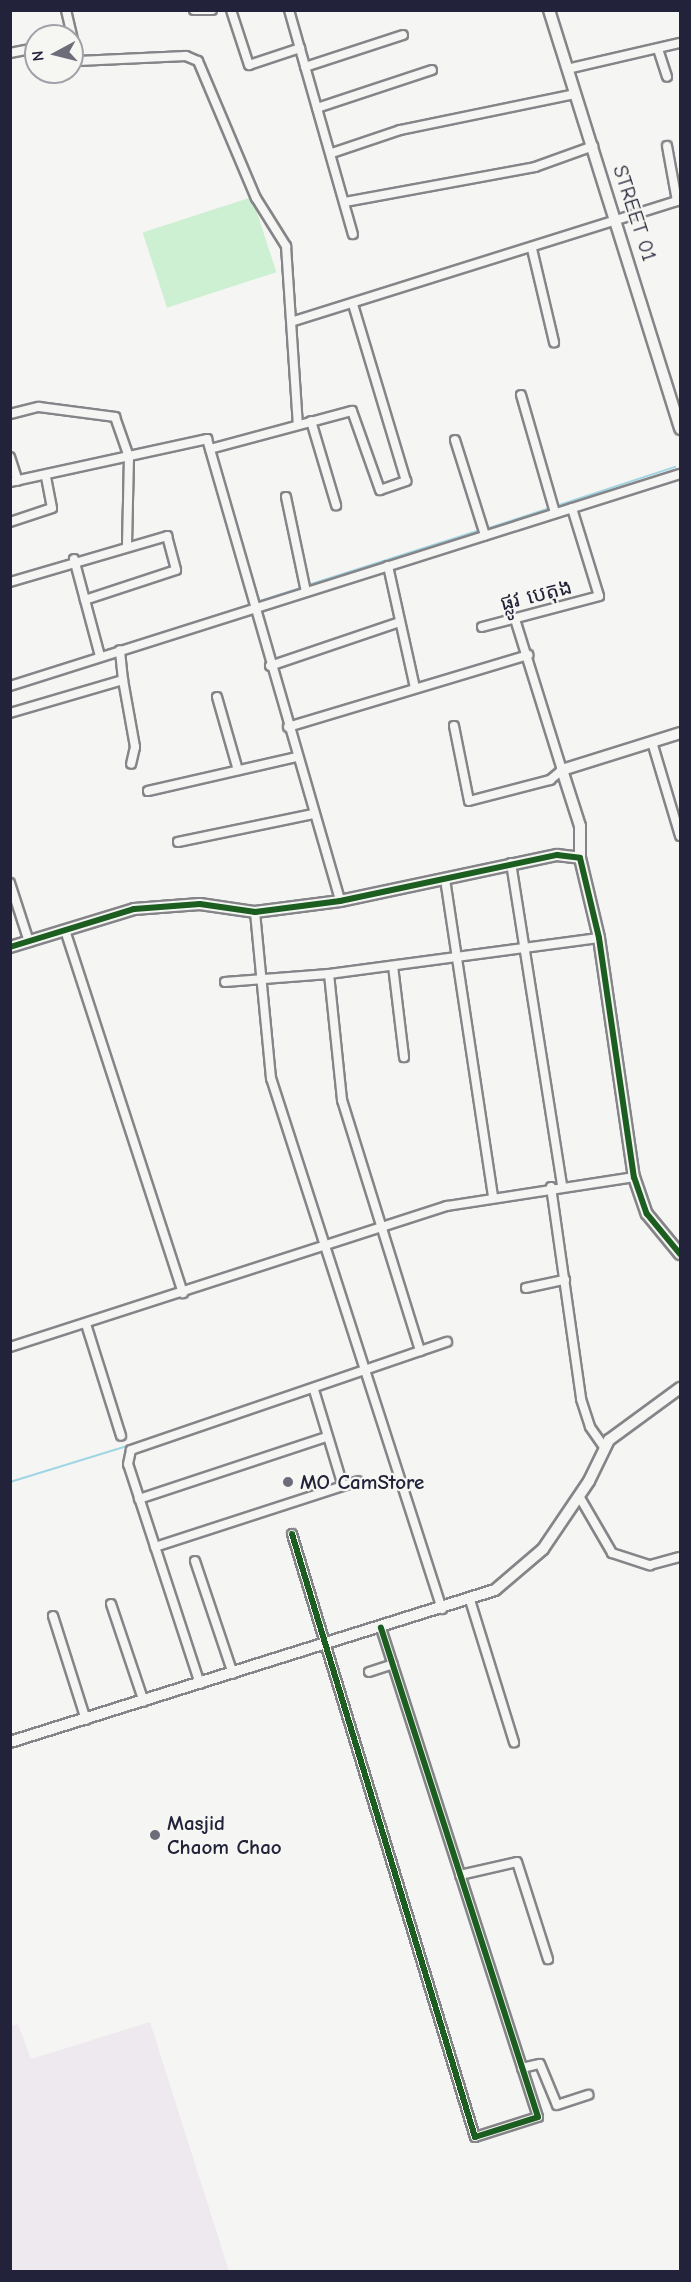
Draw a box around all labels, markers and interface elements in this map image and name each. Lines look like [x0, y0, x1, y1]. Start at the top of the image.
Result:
north arrow [24, 24, 84, 84]
text: N [29, 50, 48, 62]
street label: STREET 01 [608, 162, 662, 264]
street label: ផ្លូវ បេតុង [497, 574, 575, 616]
place label: MO CamStore [300, 1469, 424, 1495]
marker: MO CamStore [281, 1475, 295, 1489]
place label: Masjid Chaom Chao [167, 1810, 282, 1860]
marker: Masjid Chaom Chao [148, 1828, 162, 1842]

